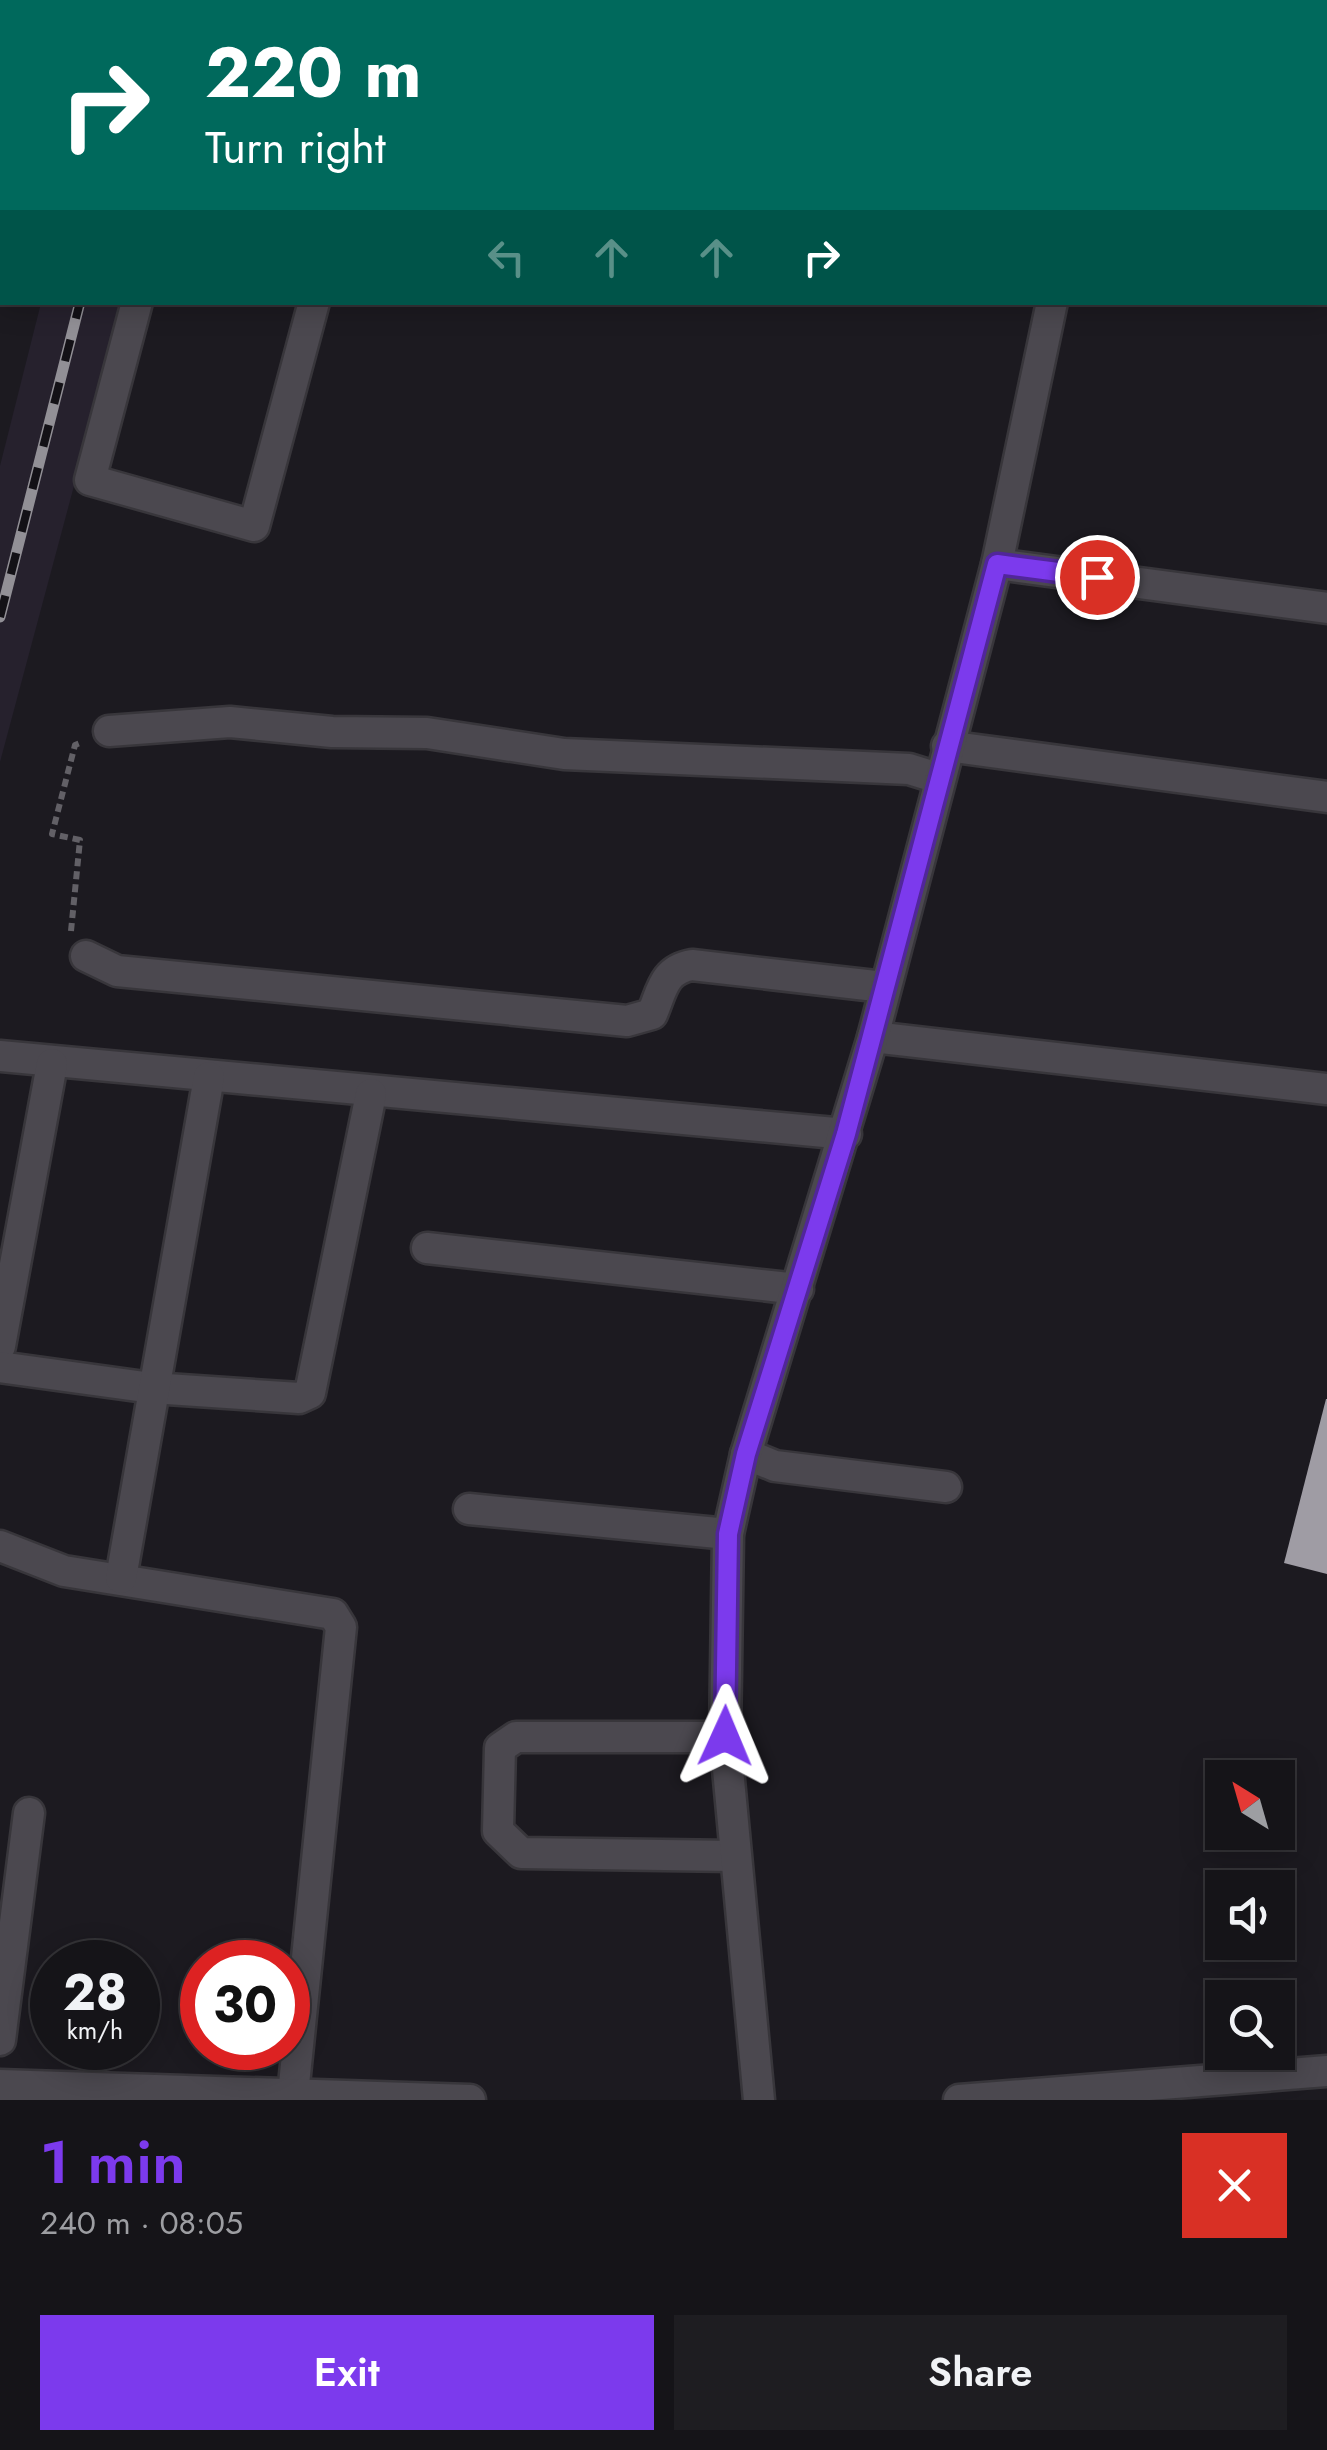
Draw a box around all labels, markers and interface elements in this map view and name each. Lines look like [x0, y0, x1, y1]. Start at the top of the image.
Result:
text: 220 m [205, 22, 422, 123]
icon: right [40, 40, 170, 170]
text: Turn right [205, 115, 386, 180]
icon: left [479, 230, 534, 285]
icon: ahead [584, 230, 639, 285]
icon: ahead [689, 230, 744, 285]
icon: right [794, 230, 849, 285]
pin [1055, 535, 1140, 620]
icon: arrive [1070, 550, 1125, 605]
position arrow [673, 1684, 777, 1788]
north arrow [1205, 1760, 1295, 1850]
map controls [1205, 1760, 1295, 2070]
button: sound [1205, 1870, 1295, 1960]
speed limit sign: 30 [180, 1940, 310, 2070]
text: 28 [63, 1956, 127, 2029]
button: search [1205, 1980, 1295, 2070]
text: km/h [67, 2012, 123, 2048]
text: 1 min [40, 2119, 186, 2206]
button: close [1182, 2133, 1287, 2238]
text: 240 m · 08:05 [40, 2200, 243, 2246]
button: Exit [40, 2315, 654, 2430]
button: Share [674, 2315, 1287, 2430]

